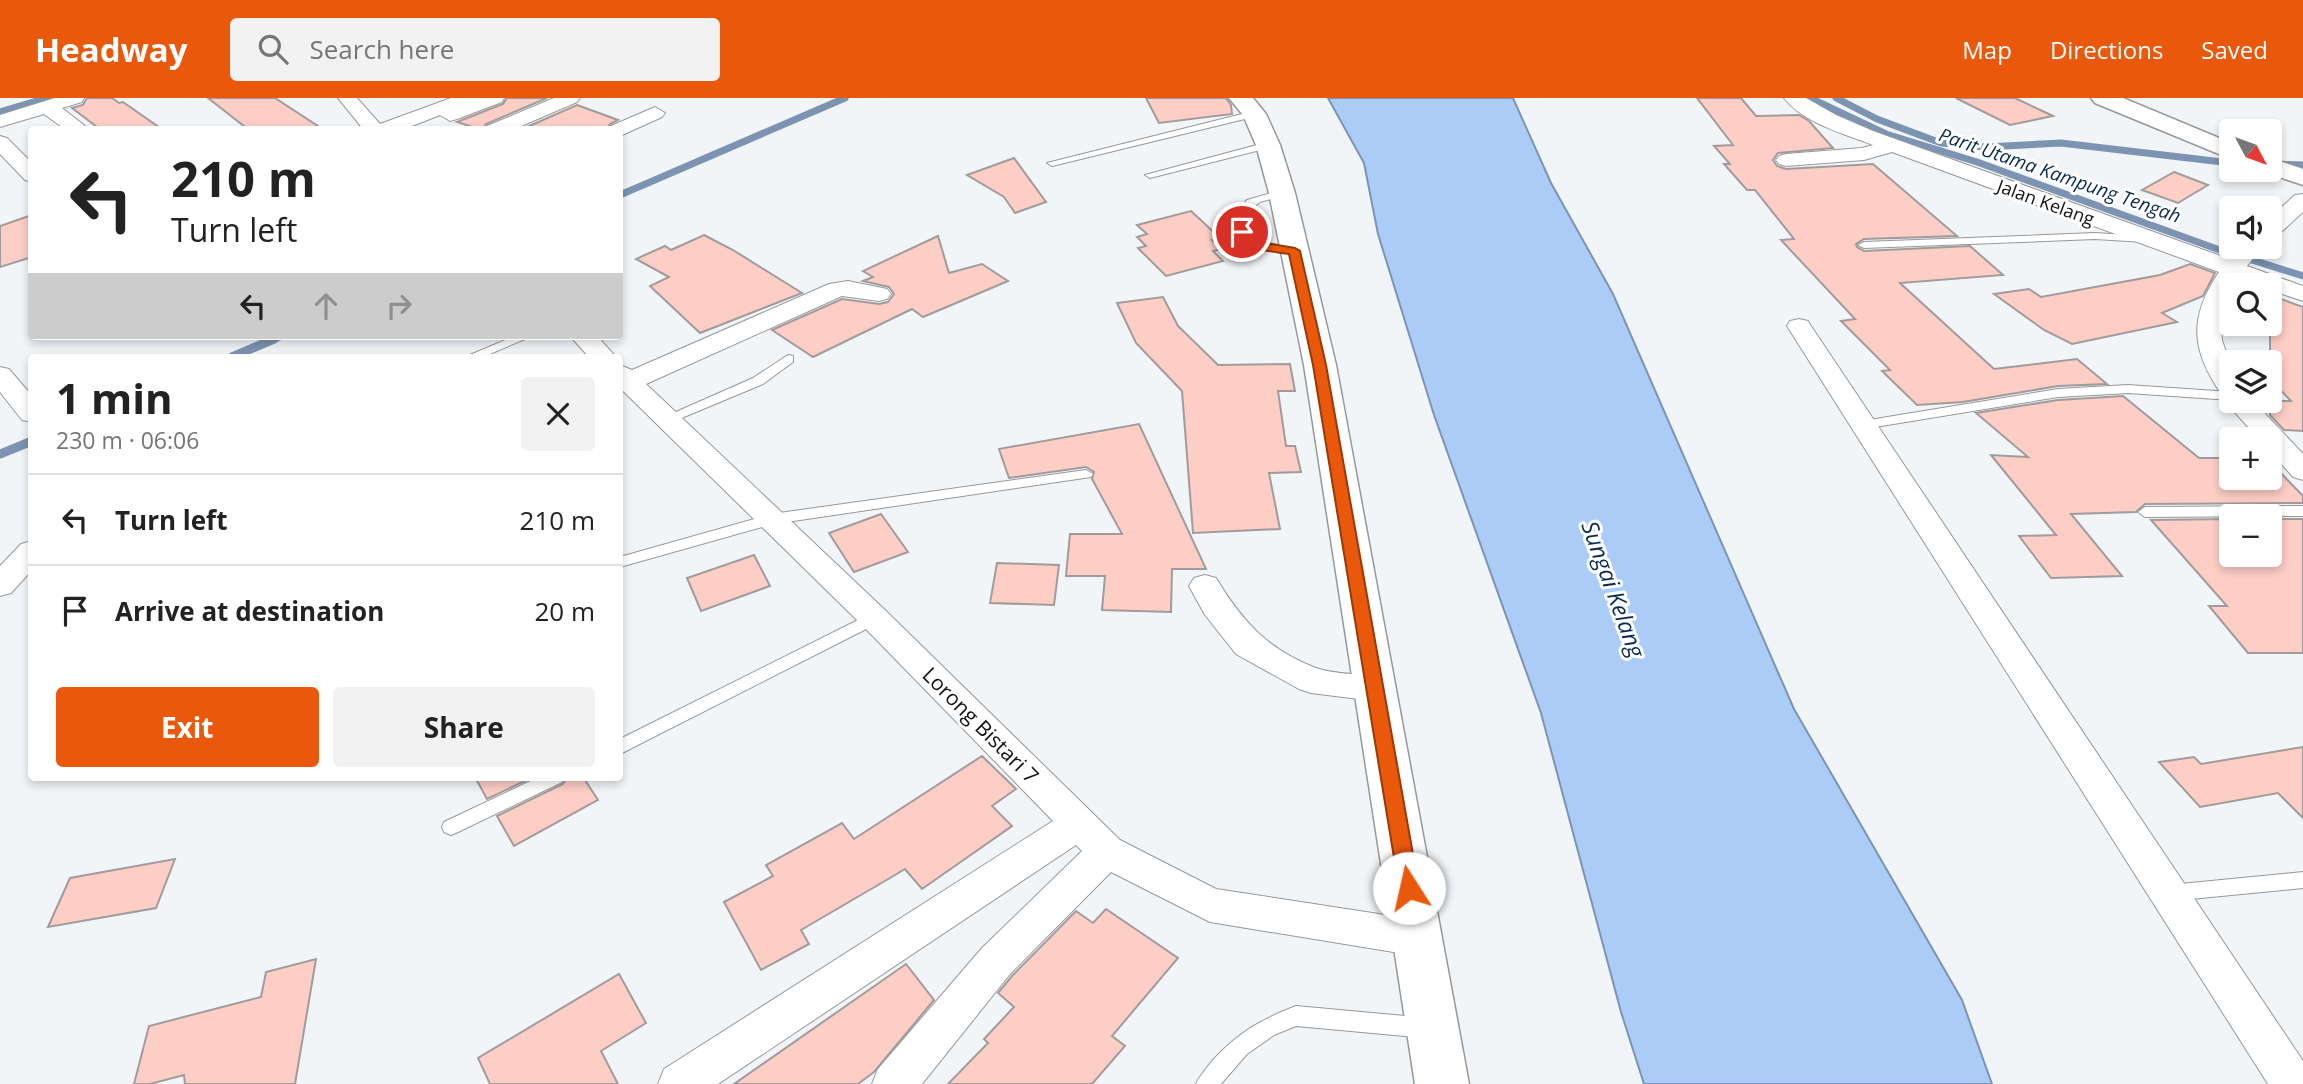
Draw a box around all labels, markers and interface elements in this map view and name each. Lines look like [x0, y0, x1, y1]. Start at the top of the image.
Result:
search box [230, 18, 720, 81]
text: Headway [35, 27, 188, 72]
icon: search [254, 30, 292, 68]
text: Search here [310, 31, 454, 67]
text: Map [1962, 33, 2012, 66]
text: Directions [2050, 33, 2163, 66]
text: Saved [2201, 33, 2268, 66]
north arrow [2219, 119, 2282, 182]
map controls [2219, 119, 2282, 567]
water label: Parit Utama Kampung Tengah [1936, 121, 2184, 229]
text: 210 m [171, 145, 316, 211]
icon: left [56, 154, 147, 245]
street label: Jalan Kelang [1992, 173, 2098, 231]
button: sound [2219, 196, 2282, 259]
pin [1212, 202, 1272, 262]
text: Turn left [171, 208, 297, 251]
icon: arrive [1223, 213, 1261, 251]
button: search [2219, 273, 2282, 336]
icon: left [234, 287, 272, 325]
icon: ahead [307, 287, 345, 325]
icon: right [380, 287, 418, 325]
button: layers [2219, 350, 2282, 413]
text: 1 min [56, 369, 173, 426]
button: close [521, 377, 595, 451]
text: 230 m · 06:06 [56, 424, 199, 456]
button: + [2219, 427, 2282, 490]
icon: left [56, 501, 94, 539]
text: Turn left [115, 502, 227, 538]
text: 210 m [520, 502, 595, 538]
button: − [2219, 504, 2282, 567]
water label: Sungai Kelang [1574, 516, 1654, 663]
icon: arrive [56, 592, 94, 630]
text: Arrive at destination [115, 593, 384, 629]
text: 20 m [534, 593, 595, 629]
street label: Lorong Bistari 7 [917, 661, 1045, 789]
button: Exit [56, 687, 319, 767]
button: Share [333, 687, 595, 767]
position arrow [1372, 851, 1446, 925]

